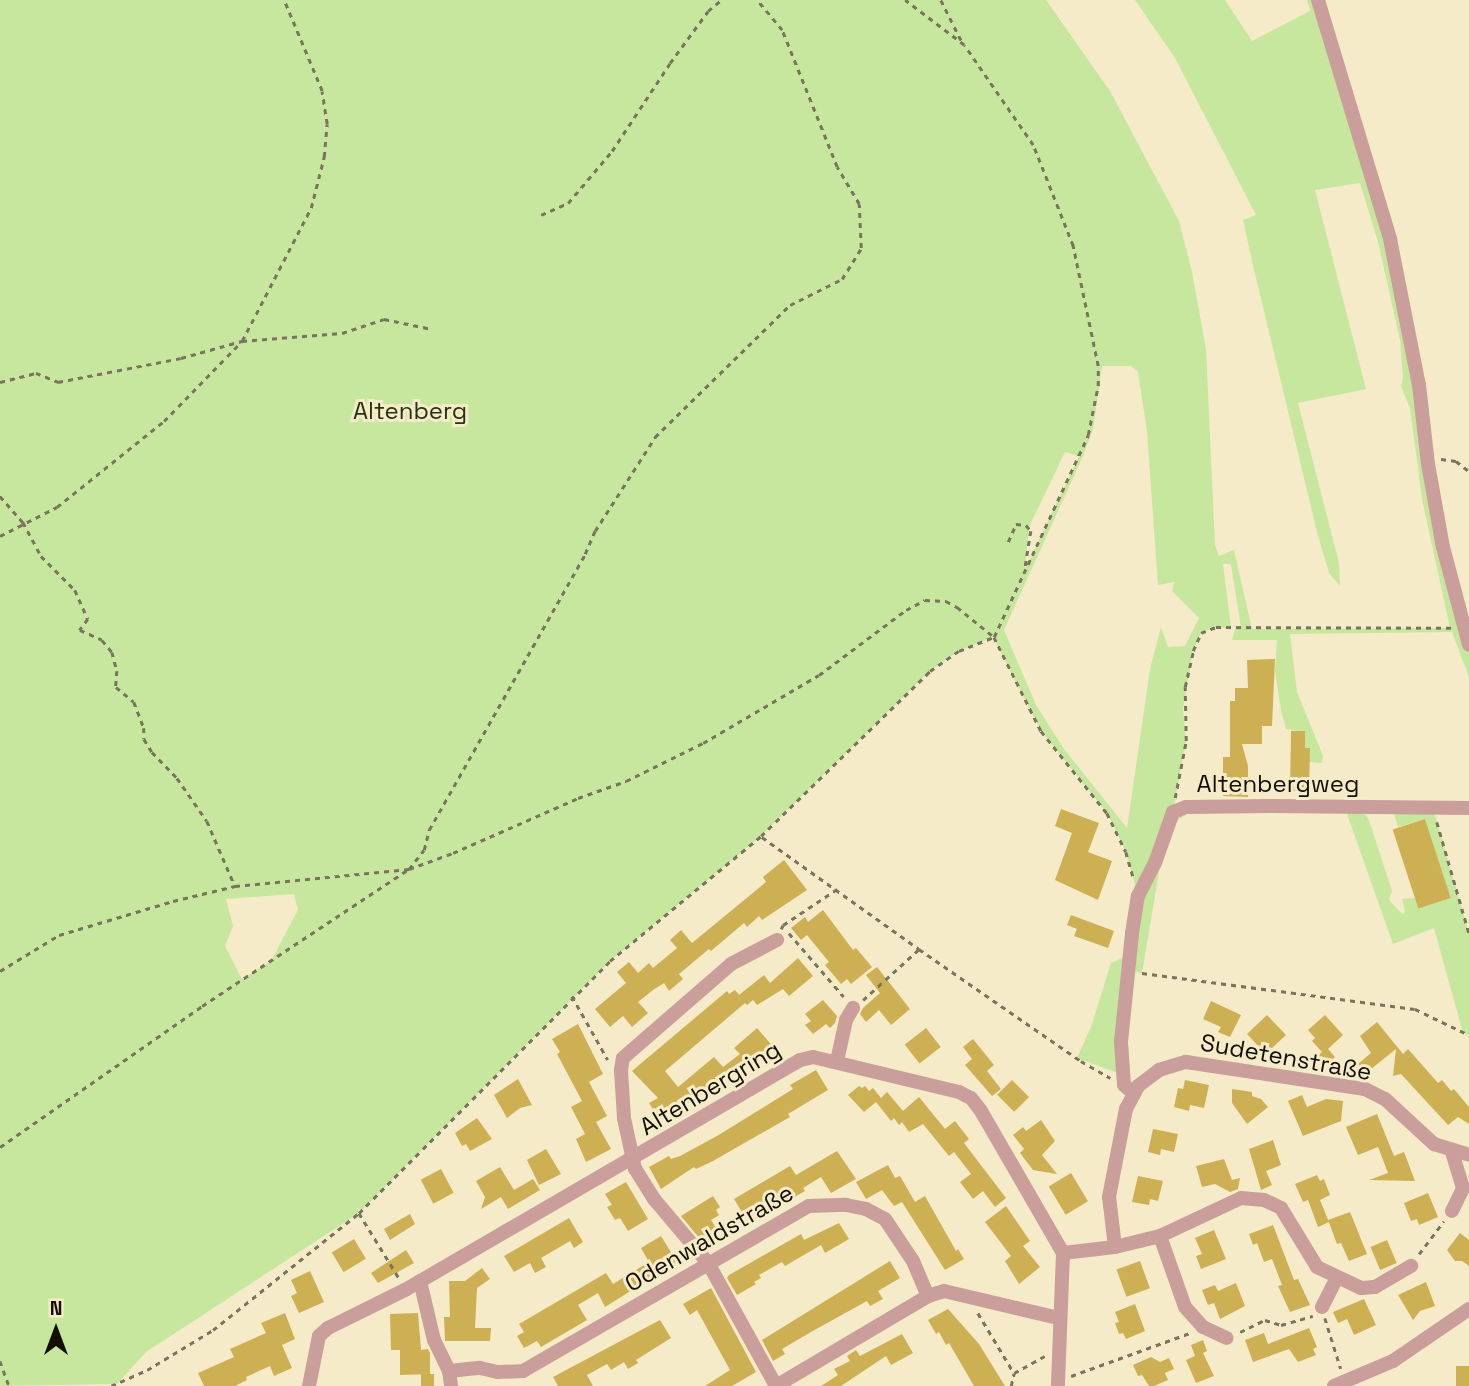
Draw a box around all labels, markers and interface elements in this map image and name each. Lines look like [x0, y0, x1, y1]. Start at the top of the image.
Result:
park label: Altenberg [353, 397, 467, 425]
street label: Altenbergweg [1197, 770, 1359, 798]
street label: Sudetenstraße [1198, 1028, 1374, 1086]
street label: Altenbergring [634, 1035, 786, 1141]
street label: Odenwaldstraße [620, 1178, 798, 1298]
north arrow [21, 1295, 91, 1365]
text: N [50, 1296, 62, 1321]

